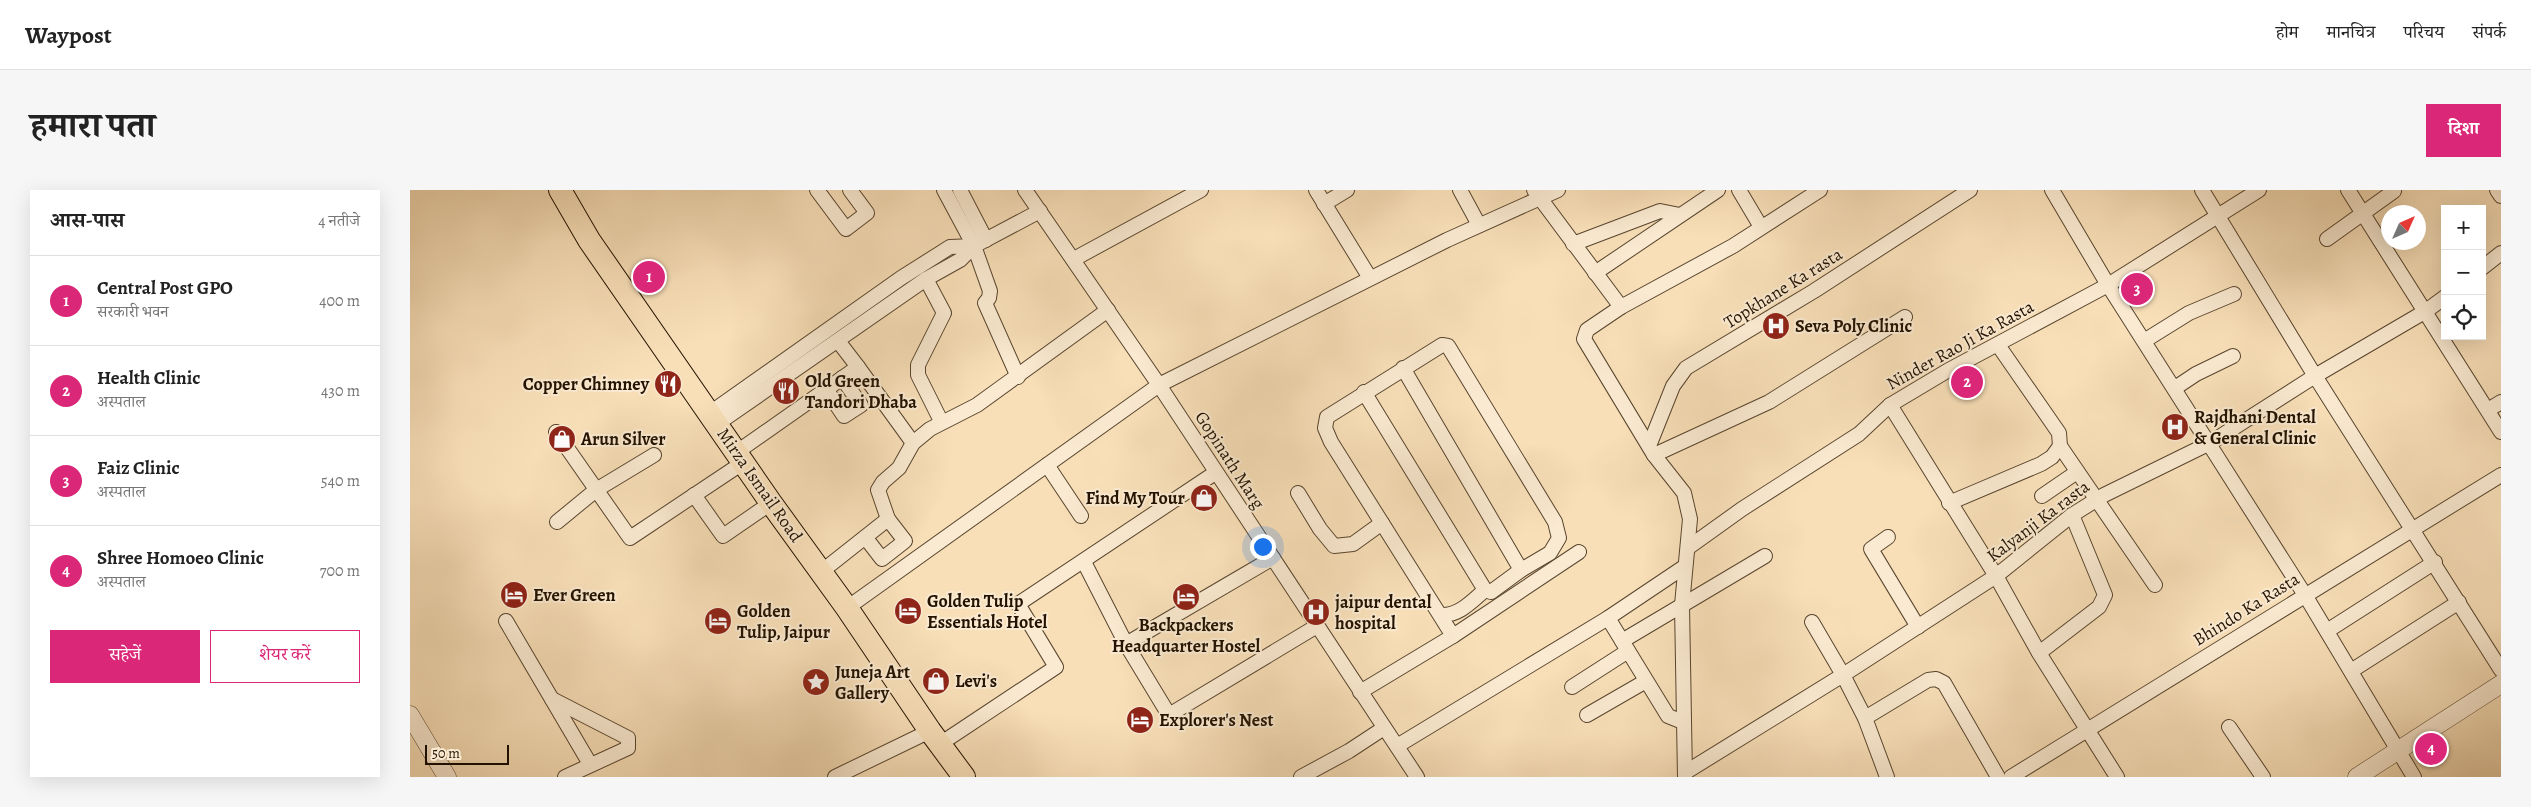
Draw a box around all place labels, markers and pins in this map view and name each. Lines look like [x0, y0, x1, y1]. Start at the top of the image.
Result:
pin: 1 [633, 258, 665, 296]
pin: 3 [2121, 270, 2153, 308]
hospital icon: Seva Poly Clinic [1761, 311, 1791, 341]
place label: Seva Poly Clinic [1795, 314, 1913, 338]
pin: 2 [1951, 363, 1983, 401]
restaurant icon: Copper Chimney [653, 369, 683, 399]
place label: Old Green Tandori Dhaba [805, 369, 917, 414]
place label: Copper Chimney [523, 372, 650, 396]
restaurant icon: Old Green Tandori Dhaba [771, 376, 801, 406]
place label: Rajdhani Dental & General Clinic [2194, 405, 2317, 450]
hospital icon: Rajdhani Dental & General Clinic [2160, 412, 2190, 442]
shop icon: Arun Silver [547, 424, 577, 454]
place label: Arun Silver [580, 427, 666, 451]
shop icon: Find My Tour [1189, 483, 1219, 513]
place label: Find My Tour [1085, 486, 1186, 510]
hotel icon: Ever Green [499, 580, 529, 610]
hotel icon: Backpackers Headquarter Hostel [1171, 582, 1201, 612]
place label: Ever Green [533, 583, 616, 607]
place label: Golden Tulip Essentials Hotel [927, 589, 1048, 634]
place label: jaipur dental hospital [1335, 590, 1432, 635]
hotel icon: Golden Tulip Essentials Hotel [893, 596, 923, 626]
hospital icon: jaipur dental hospital [1301, 597, 1331, 627]
place label: Golden Tulip, Jaipur [737, 599, 831, 644]
hotel icon: Golden Tulip, Jaipur [703, 606, 733, 636]
place label: Backpackers Headquarter Hostel [1112, 613, 1260, 658]
place label: Juneja Art Gallery [835, 660, 910, 705]
shop icon: Levi's [921, 666, 951, 696]
place icon: Juneja Art Gallery [801, 667, 831, 697]
place label: Levi's [955, 669, 997, 693]
hotel icon: Explorer's Nest [1125, 705, 1155, 735]
place label: Explorer's Nest [1159, 708, 1273, 732]
pin: 4 [2415, 730, 2447, 768]

